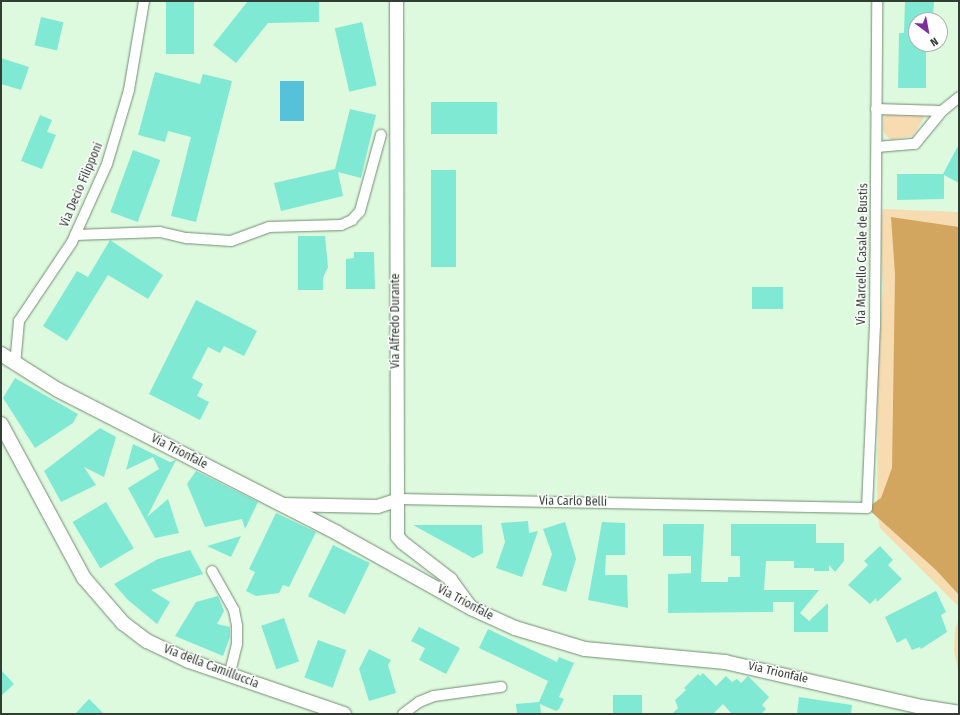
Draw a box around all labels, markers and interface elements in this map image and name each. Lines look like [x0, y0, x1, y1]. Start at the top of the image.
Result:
north arrow [908, 12, 948, 52]
text: N [928, 34, 940, 49]
street label: Via Decio Filipponi [58, 141, 106, 229]
street label: Via Marcello Casale de Bustis [855, 183, 871, 325]
street label: Via Alfredo Durante [389, 273, 403, 369]
street label: Via Trionfale [149, 432, 209, 472]
street label: Via Carlo Belli [539, 494, 607, 510]
street label: Via Trionfale [435, 582, 495, 624]
street label: Via della Camilluccia [161, 642, 261, 692]
street label: Via Trionfale [747, 659, 809, 687]

